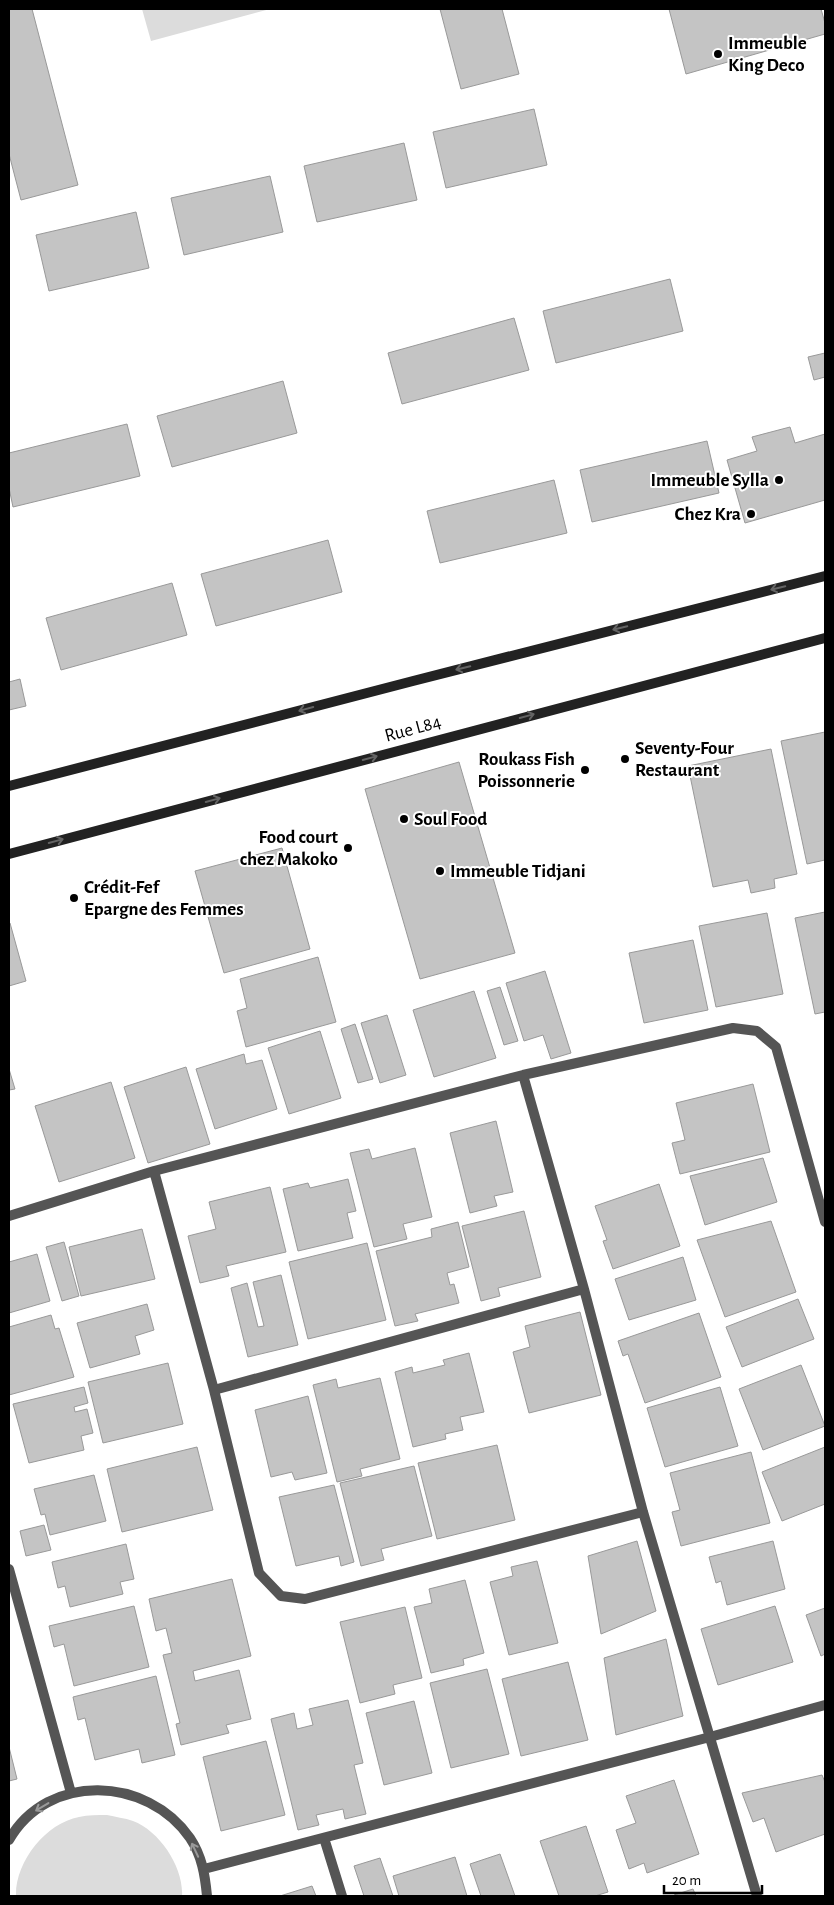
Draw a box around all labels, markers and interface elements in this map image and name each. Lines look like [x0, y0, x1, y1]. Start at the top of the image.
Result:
place label: Immeuble King Deco [728, 34, 807, 75]
marker: Immeuble King Deco [712, 48, 724, 60]
place label: Immeuble Sylla [651, 471, 769, 490]
marker: Immeuble Sylla [773, 474, 785, 486]
place label: Chez Kra [675, 505, 741, 524]
marker: Chez Kra [745, 508, 757, 520]
one-way arrow [770, 584, 786, 593]
one-way arrow [613, 623, 629, 633]
one-way arrow [455, 664, 471, 673]
one-way arrow [298, 704, 314, 714]
one-way arrow [519, 711, 535, 721]
street label: Rue L84 [383, 712, 443, 746]
place label: Seventy-Four Restaurant [635, 739, 734, 780]
place label: Roukass Fish Poissonnerie [477, 750, 575, 791]
one-way arrow [362, 753, 378, 762]
marker: Seventy-Four Restaurant [619, 753, 631, 765]
marker: Roukass Fish Poissonnerie [579, 764, 591, 776]
one-way arrow [205, 794, 221, 804]
place label: Soul Food [414, 810, 487, 829]
marker: Soul Food [398, 813, 410, 825]
place label: Food court chez Makoko [240, 828, 339, 869]
one-way arrow [47, 836, 63, 845]
marker: Food court chez Makoko [342, 842, 354, 854]
place label: Immeuble Tidjani [450, 862, 586, 881]
marker: Immeuble Tidjani [434, 865, 446, 877]
place label: Crédit-Fef Epargne des Femmes [84, 878, 244, 919]
marker: Crédit-Fef Epargne des Femmes [68, 892, 80, 904]
one-way arrow [36, 1803, 50, 1813]
one-way arrow [190, 1843, 199, 1858]
scale bar [664, 1862, 762, 1894]
text: 20 m [672, 1873, 701, 1888]

